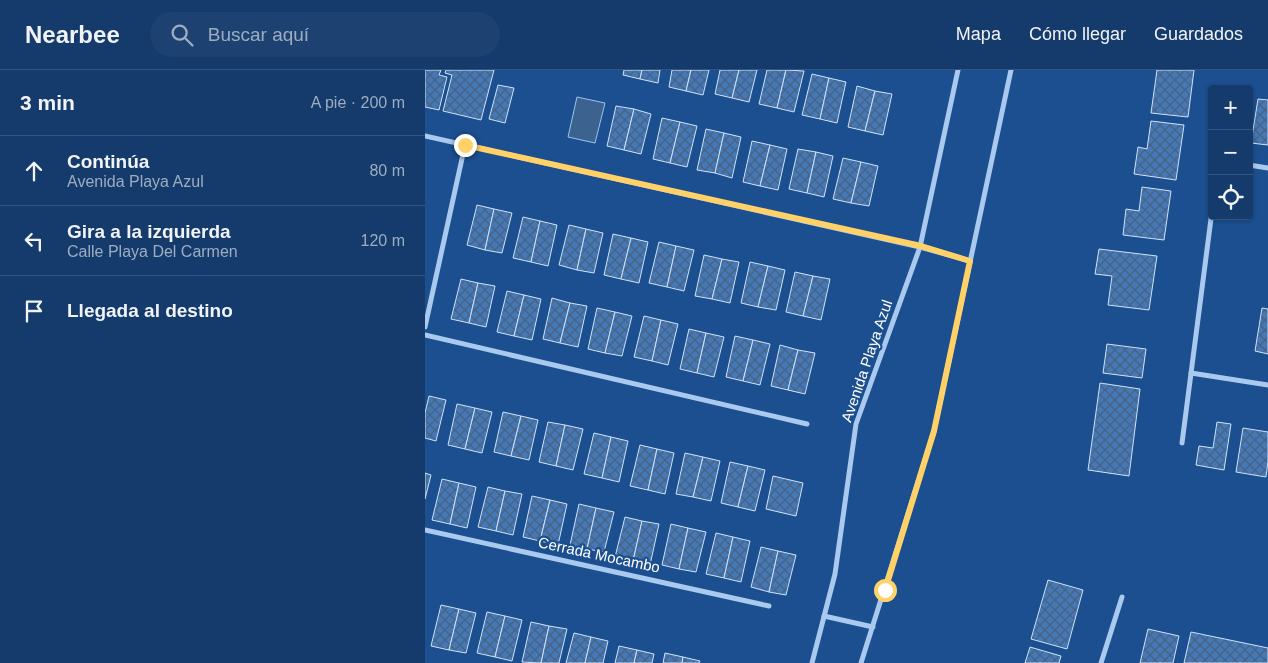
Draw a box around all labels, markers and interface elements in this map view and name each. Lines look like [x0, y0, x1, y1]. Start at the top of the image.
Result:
search box [150, 12, 500, 57]
text: Nearbee [25, 21, 120, 48]
icon: search [168, 21, 196, 49]
text: Buscar aquí [208, 24, 309, 45]
text: Mapa [956, 24, 1001, 44]
text: Cómo llegar [1029, 24, 1126, 44]
text: Guardados [1154, 24, 1243, 44]
map controls [1208, 85, 1253, 220]
button: + [1208, 85, 1253, 130]
text: 3 min [20, 91, 75, 114]
text: A pie · 200 m [311, 94, 405, 111]
button: − [1208, 130, 1253, 175]
route end [454, 134, 477, 157]
text: Continúa [67, 151, 149, 172]
icon: ahead [20, 157, 48, 185]
text: 80 m [369, 162, 405, 179]
text: Avenida Playa Azul [67, 173, 204, 190]
button: locate [1208, 175, 1253, 220]
text: Gira a la izquierda [67, 221, 231, 242]
icon: left [20, 227, 48, 255]
text: 120 m [361, 232, 405, 249]
text: Calle Playa Del Carmen [67, 243, 238, 260]
icon: arrive [20, 297, 48, 325]
street label: Avenida Playa Azul [838, 297, 895, 424]
text: Llegada al destino [67, 300, 233, 321]
street label: Cerrada Mocambo [537, 533, 662, 576]
route start [874, 579, 897, 602]

